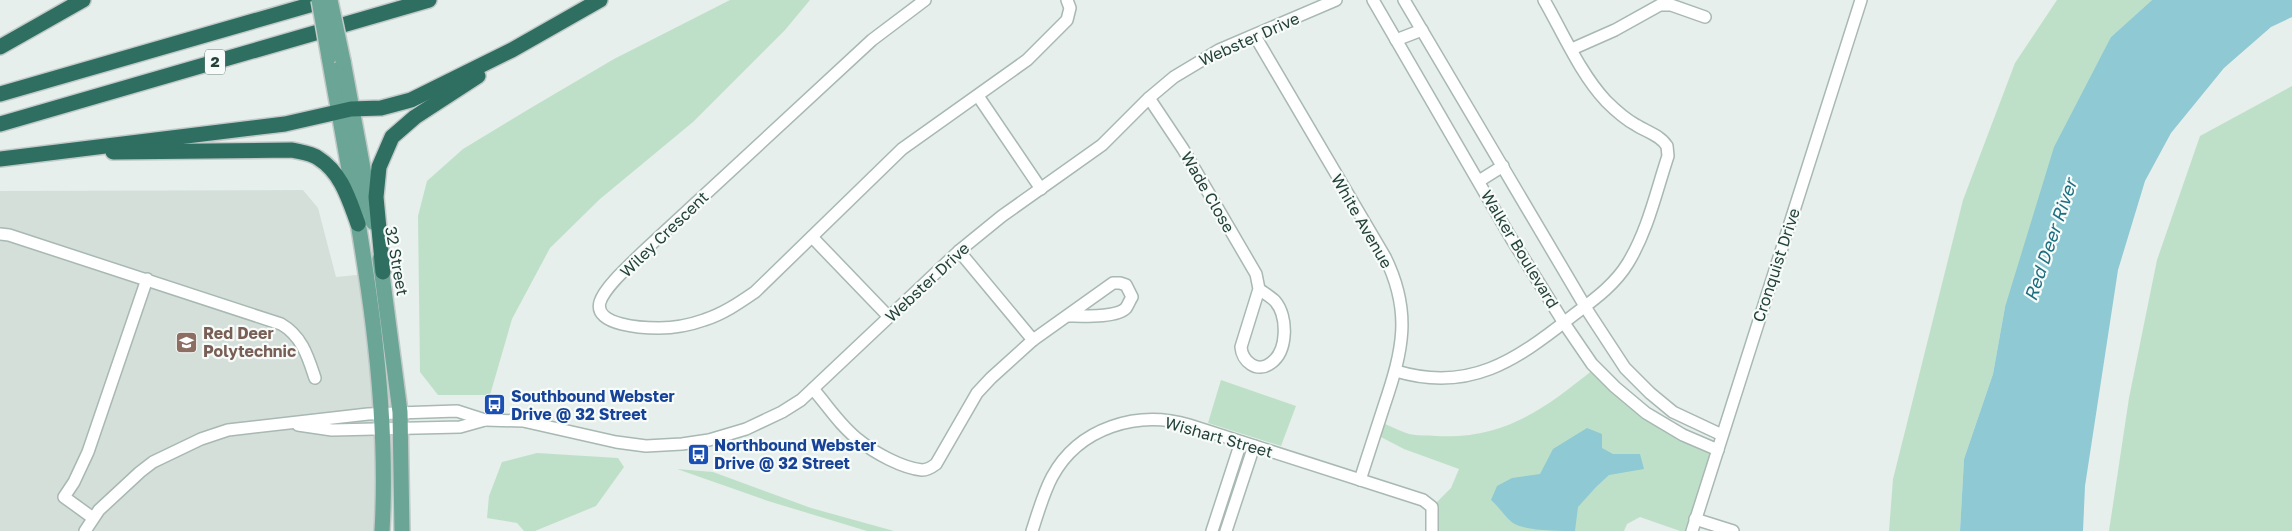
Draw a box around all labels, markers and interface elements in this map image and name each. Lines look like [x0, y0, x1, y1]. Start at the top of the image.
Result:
street label: Webster Drive [1196, 8, 1302, 70]
road number: 2 [205, 50, 225, 74]
street label: Wade Close [1177, 148, 1239, 236]
street label: White Avenue [1327, 170, 1397, 272]
water label: Red Deer River [2019, 173, 2082, 303]
street label: Walker Boulevard [1477, 186, 1563, 312]
street label: Wiley Crescent [616, 187, 712, 281]
street label: Cronquist Drive [1748, 205, 1804, 325]
street label: 32 Street [381, 225, 413, 297]
street label: Webster Drive [881, 238, 973, 326]
place label: Red Deer Polytechnic [203, 323, 296, 361]
school or university icon: Red Deer Polytechnic [175, 330, 199, 354]
place label: Southbound Webster Drive @ 32 Street [511, 386, 675, 424]
bus stop icon: Southbound Webster Drive @ 32 Street [483, 393, 507, 417]
street label: Wishart Street [1163, 412, 1275, 462]
place label: Northbound Webster Drive @ 32 Street [714, 435, 876, 473]
bus stop icon: Northbound Webster Drive @ 32 Street [686, 442, 710, 466]

